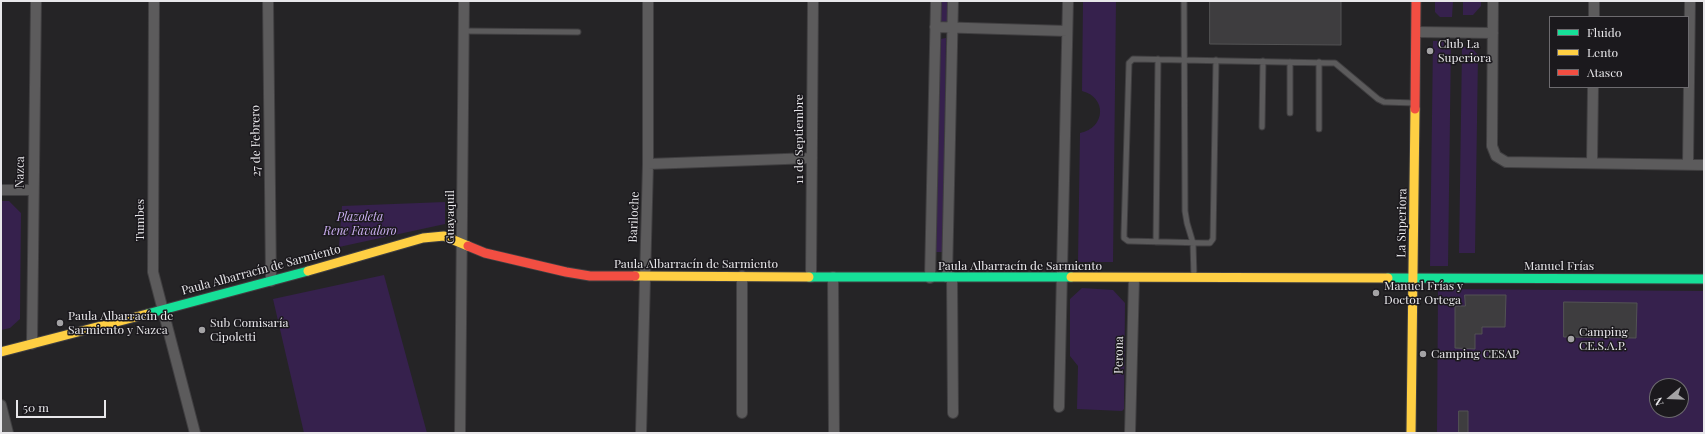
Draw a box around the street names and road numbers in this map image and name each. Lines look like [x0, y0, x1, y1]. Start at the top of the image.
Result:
street label: 11 de Septiembre [792, 94, 806, 184]
street label: 27 de Febrero [248, 105, 264, 177]
street label: Nazca [13, 156, 27, 188]
street label: La Superiora [1394, 188, 1410, 258]
street label: Guayaquil [443, 190, 457, 244]
street label: Bariloche [626, 191, 642, 243]
street label: Tumbes [133, 199, 147, 241]
street label: Paula Albarracín de Sarmiento [180, 242, 342, 298]
street label: Paula Albarracín de Sarmiento [614, 257, 778, 271]
street label: Paula Albarracín de Sarmiento [938, 259, 1102, 273]
street label: Manuel Frías [1524, 259, 1594, 273]
street label: Perona [1111, 336, 1127, 374]

